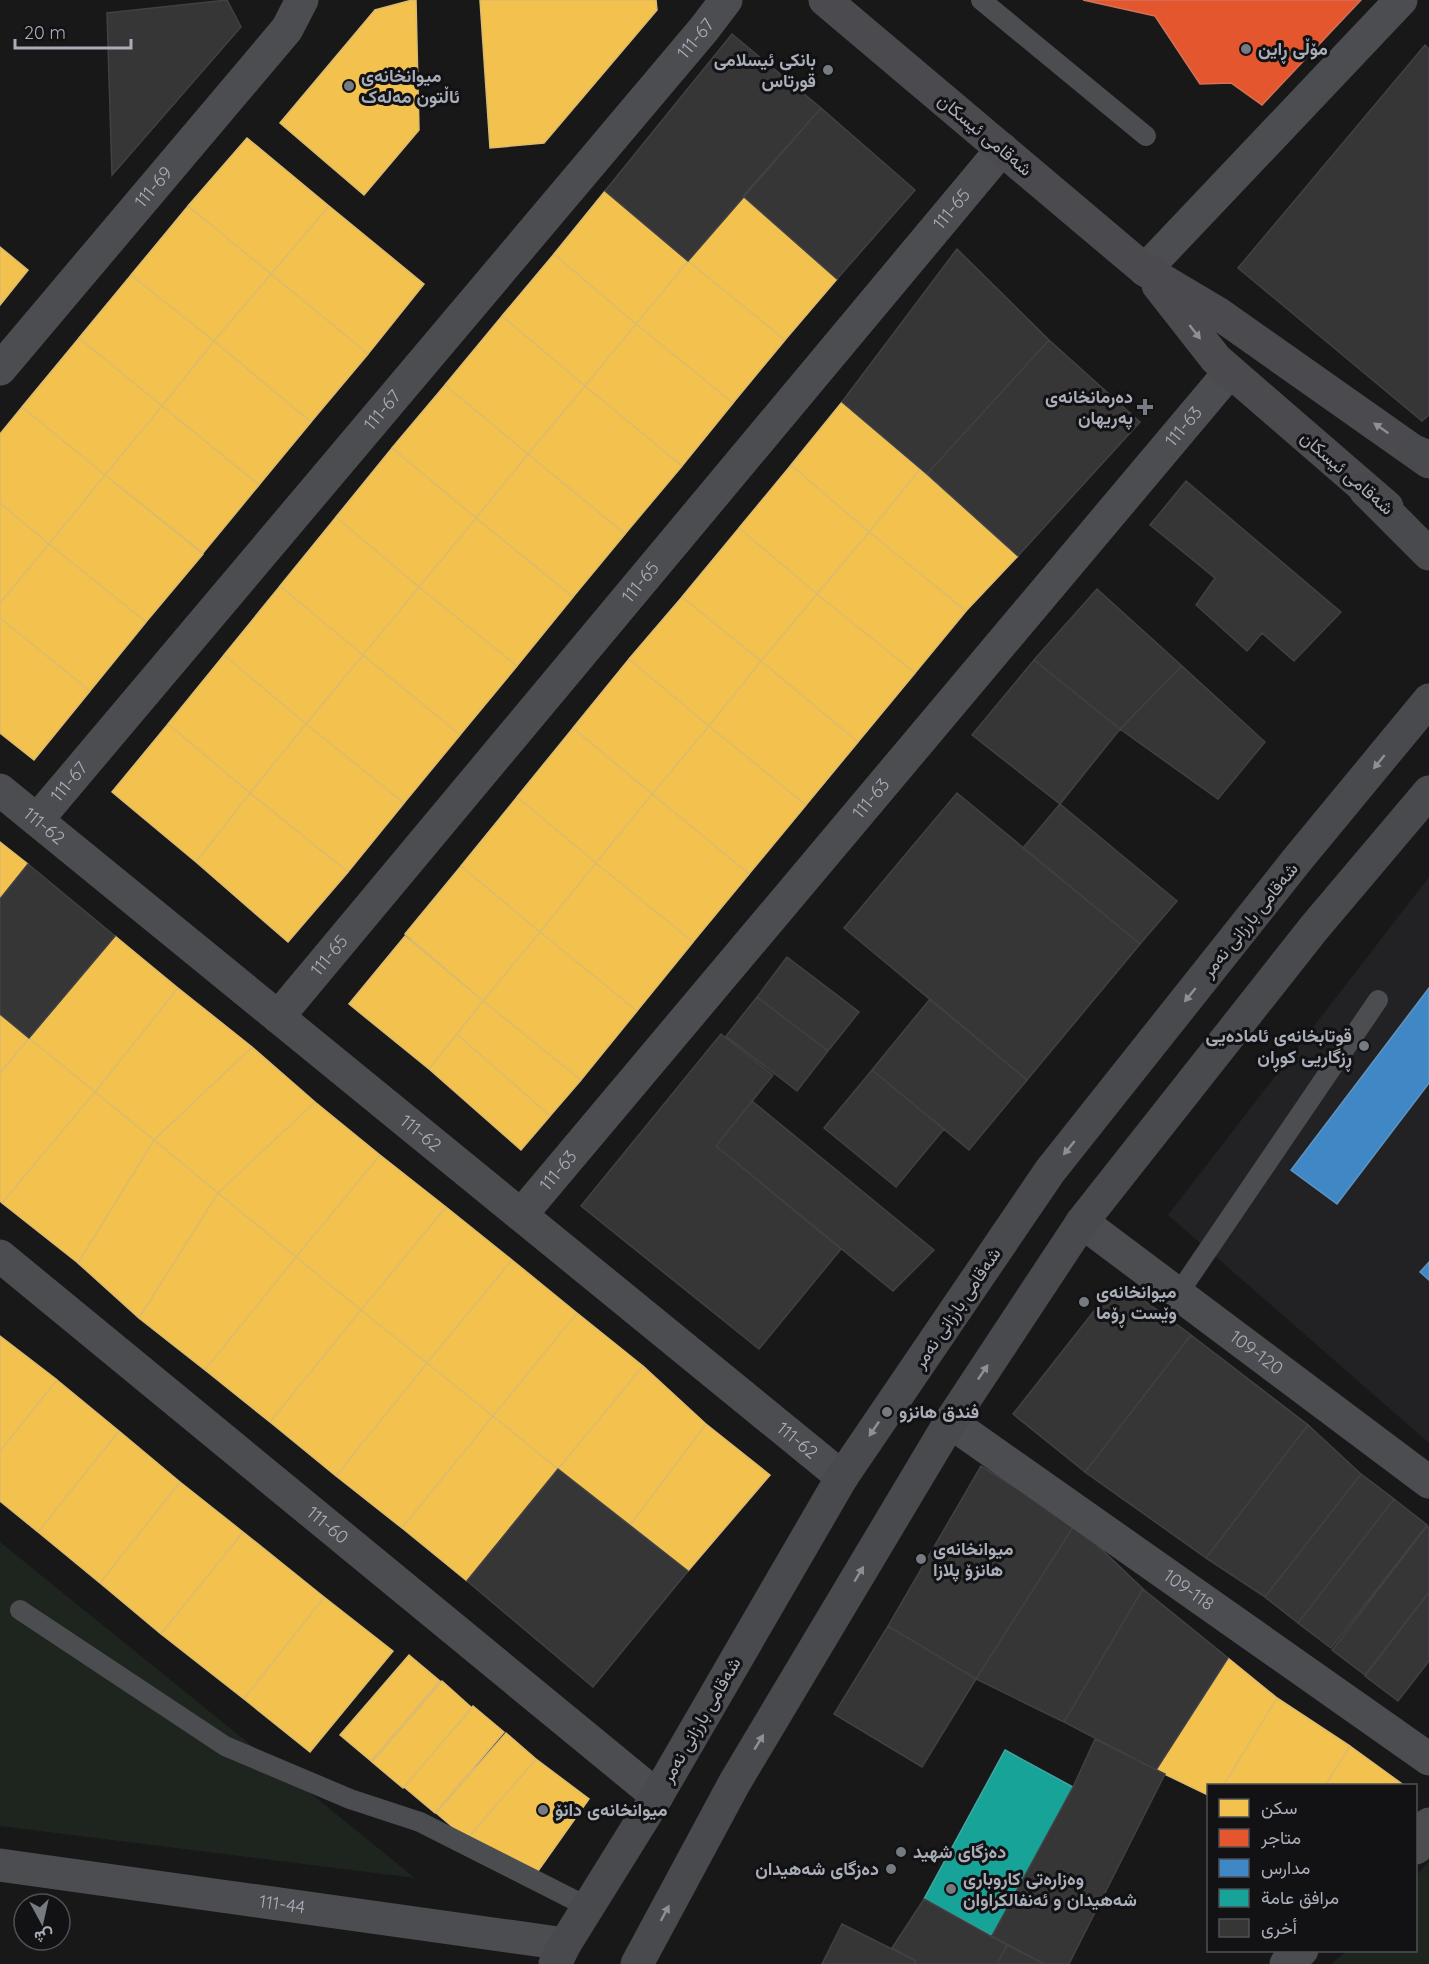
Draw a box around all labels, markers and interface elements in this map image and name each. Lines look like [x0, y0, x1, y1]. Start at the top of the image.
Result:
scale bar [15, 12, 130, 50]
street label: 111-67 [672, 14, 719, 63]
text: 20 m [24, 21, 66, 44]
place label: مۆڵی ڕاین [1258, 37, 1328, 64]
marker: مۆڵی ڕاین [1239, 42, 1253, 56]
place label: بانکی ئیسلامی قورتاس [714, 48, 816, 92]
marker: بانکی ئیسلامی قورتاس [821, 63, 835, 77]
place label: میوانخانەی ئاڵتون مەلەک [361, 64, 460, 108]
marker: میوانخانەی ئاڵتون مەلەک [342, 79, 356, 93]
street label: شەقامی ئیسکان [933, 88, 1037, 181]
street label: 111-69 [129, 162, 177, 212]
street label: 111-65 [928, 184, 975, 234]
one-way arrow [1188, 324, 1201, 340]
street label: 111-67 [359, 385, 406, 435]
place label: دەرمانخانەی پەریهان [1045, 385, 1133, 430]
marker: دەرمانخانەی پەریهان [1138, 400, 1152, 414]
street label: 111-63 [1160, 401, 1207, 451]
one-way arrow [1374, 422, 1390, 434]
street label: شەقامی ئیسکان [1296, 426, 1399, 519]
street label: 111-65 [616, 557, 664, 607]
one-way arrow [1373, 754, 1385, 769]
street label: 111-67 [45, 756, 92, 806]
street label: 111-63 [847, 773, 894, 823]
street label: 111-62 [19, 802, 70, 849]
street label: شەقامی بارزانی نەمر [1196, 858, 1303, 982]
street label: 111-65 [305, 930, 353, 980]
one-way arrow [1184, 987, 1197, 1003]
place label: قوتابخانەی ئامادەیی ڕزگاریی کوڕان [1206, 1024, 1352, 1072]
marker: قوتابخانەی ئامادەیی ڕزگاریی کوڕان [1357, 1039, 1371, 1053]
street label: 111-62 [396, 1109, 446, 1157]
one-way arrow [1063, 1140, 1075, 1155]
street label: 111-63 [534, 1145, 582, 1195]
street label: شەقامی بارزانی نەمر [907, 1243, 1005, 1373]
place label: میوانخانەی وێست ڕۆما [1096, 1280, 1177, 1328]
marker: میوانخانەی وێست ڕۆما [1077, 1295, 1091, 1309]
street label: 109-120 [1225, 1325, 1288, 1380]
one-way arrow [977, 1365, 989, 1381]
place label: فندق هانزو [899, 1400, 979, 1423]
marker: فندق هانزو [880, 1405, 894, 1419]
street label: 111-62 [772, 1416, 823, 1464]
one-way arrow [869, 1421, 880, 1437]
street label: 111-60 [302, 1501, 354, 1549]
place label: میوانخانەی هانزۆ پلازا [933, 1537, 1014, 1582]
marker: میوانخانەی هانزۆ پلازا [914, 1552, 928, 1566]
street label: 109-118 [1159, 1564, 1219, 1615]
one-way arrow [854, 1566, 864, 1583]
street label: شەقامی بارزانی نەمر [655, 1653, 746, 1787]
one-way arrow [754, 1733, 764, 1750]
legend [1207, 1784, 1417, 1952]
text: سكن [1261, 1796, 1297, 1819]
place label: میوانخانەی دانۆ [555, 1798, 668, 1821]
marker: میوانخانەی دانۆ [536, 1803, 550, 1817]
text: متاجر [1260, 1826, 1301, 1849]
place label: دەزگای شهید [913, 1840, 1006, 1863]
marker: دەزگای شهید [894, 1845, 908, 1859]
text: مدارس [1261, 1856, 1310, 1879]
place label: دەزگای شەھیدان [755, 1857, 879, 1880]
marker: دەزگای شەھیدان [884, 1862, 898, 1876]
place label: وەزارەتی کاروباری شەهیدان و ئەنفالکراوان [963, 1867, 1137, 1911]
marker: وەزارەتی کاروباری شەهیدان و ئەنفالکراوان [944, 1882, 958, 1896]
text: مرافق عامة [1261, 1886, 1339, 1909]
street label: 111-44 [258, 1889, 307, 1919]
north arrow [12, 1892, 72, 1952]
one-way arrow [660, 1904, 670, 1921]
text: أخرى [1261, 1916, 1297, 1939]
text: ش [33, 1926, 55, 1948]

